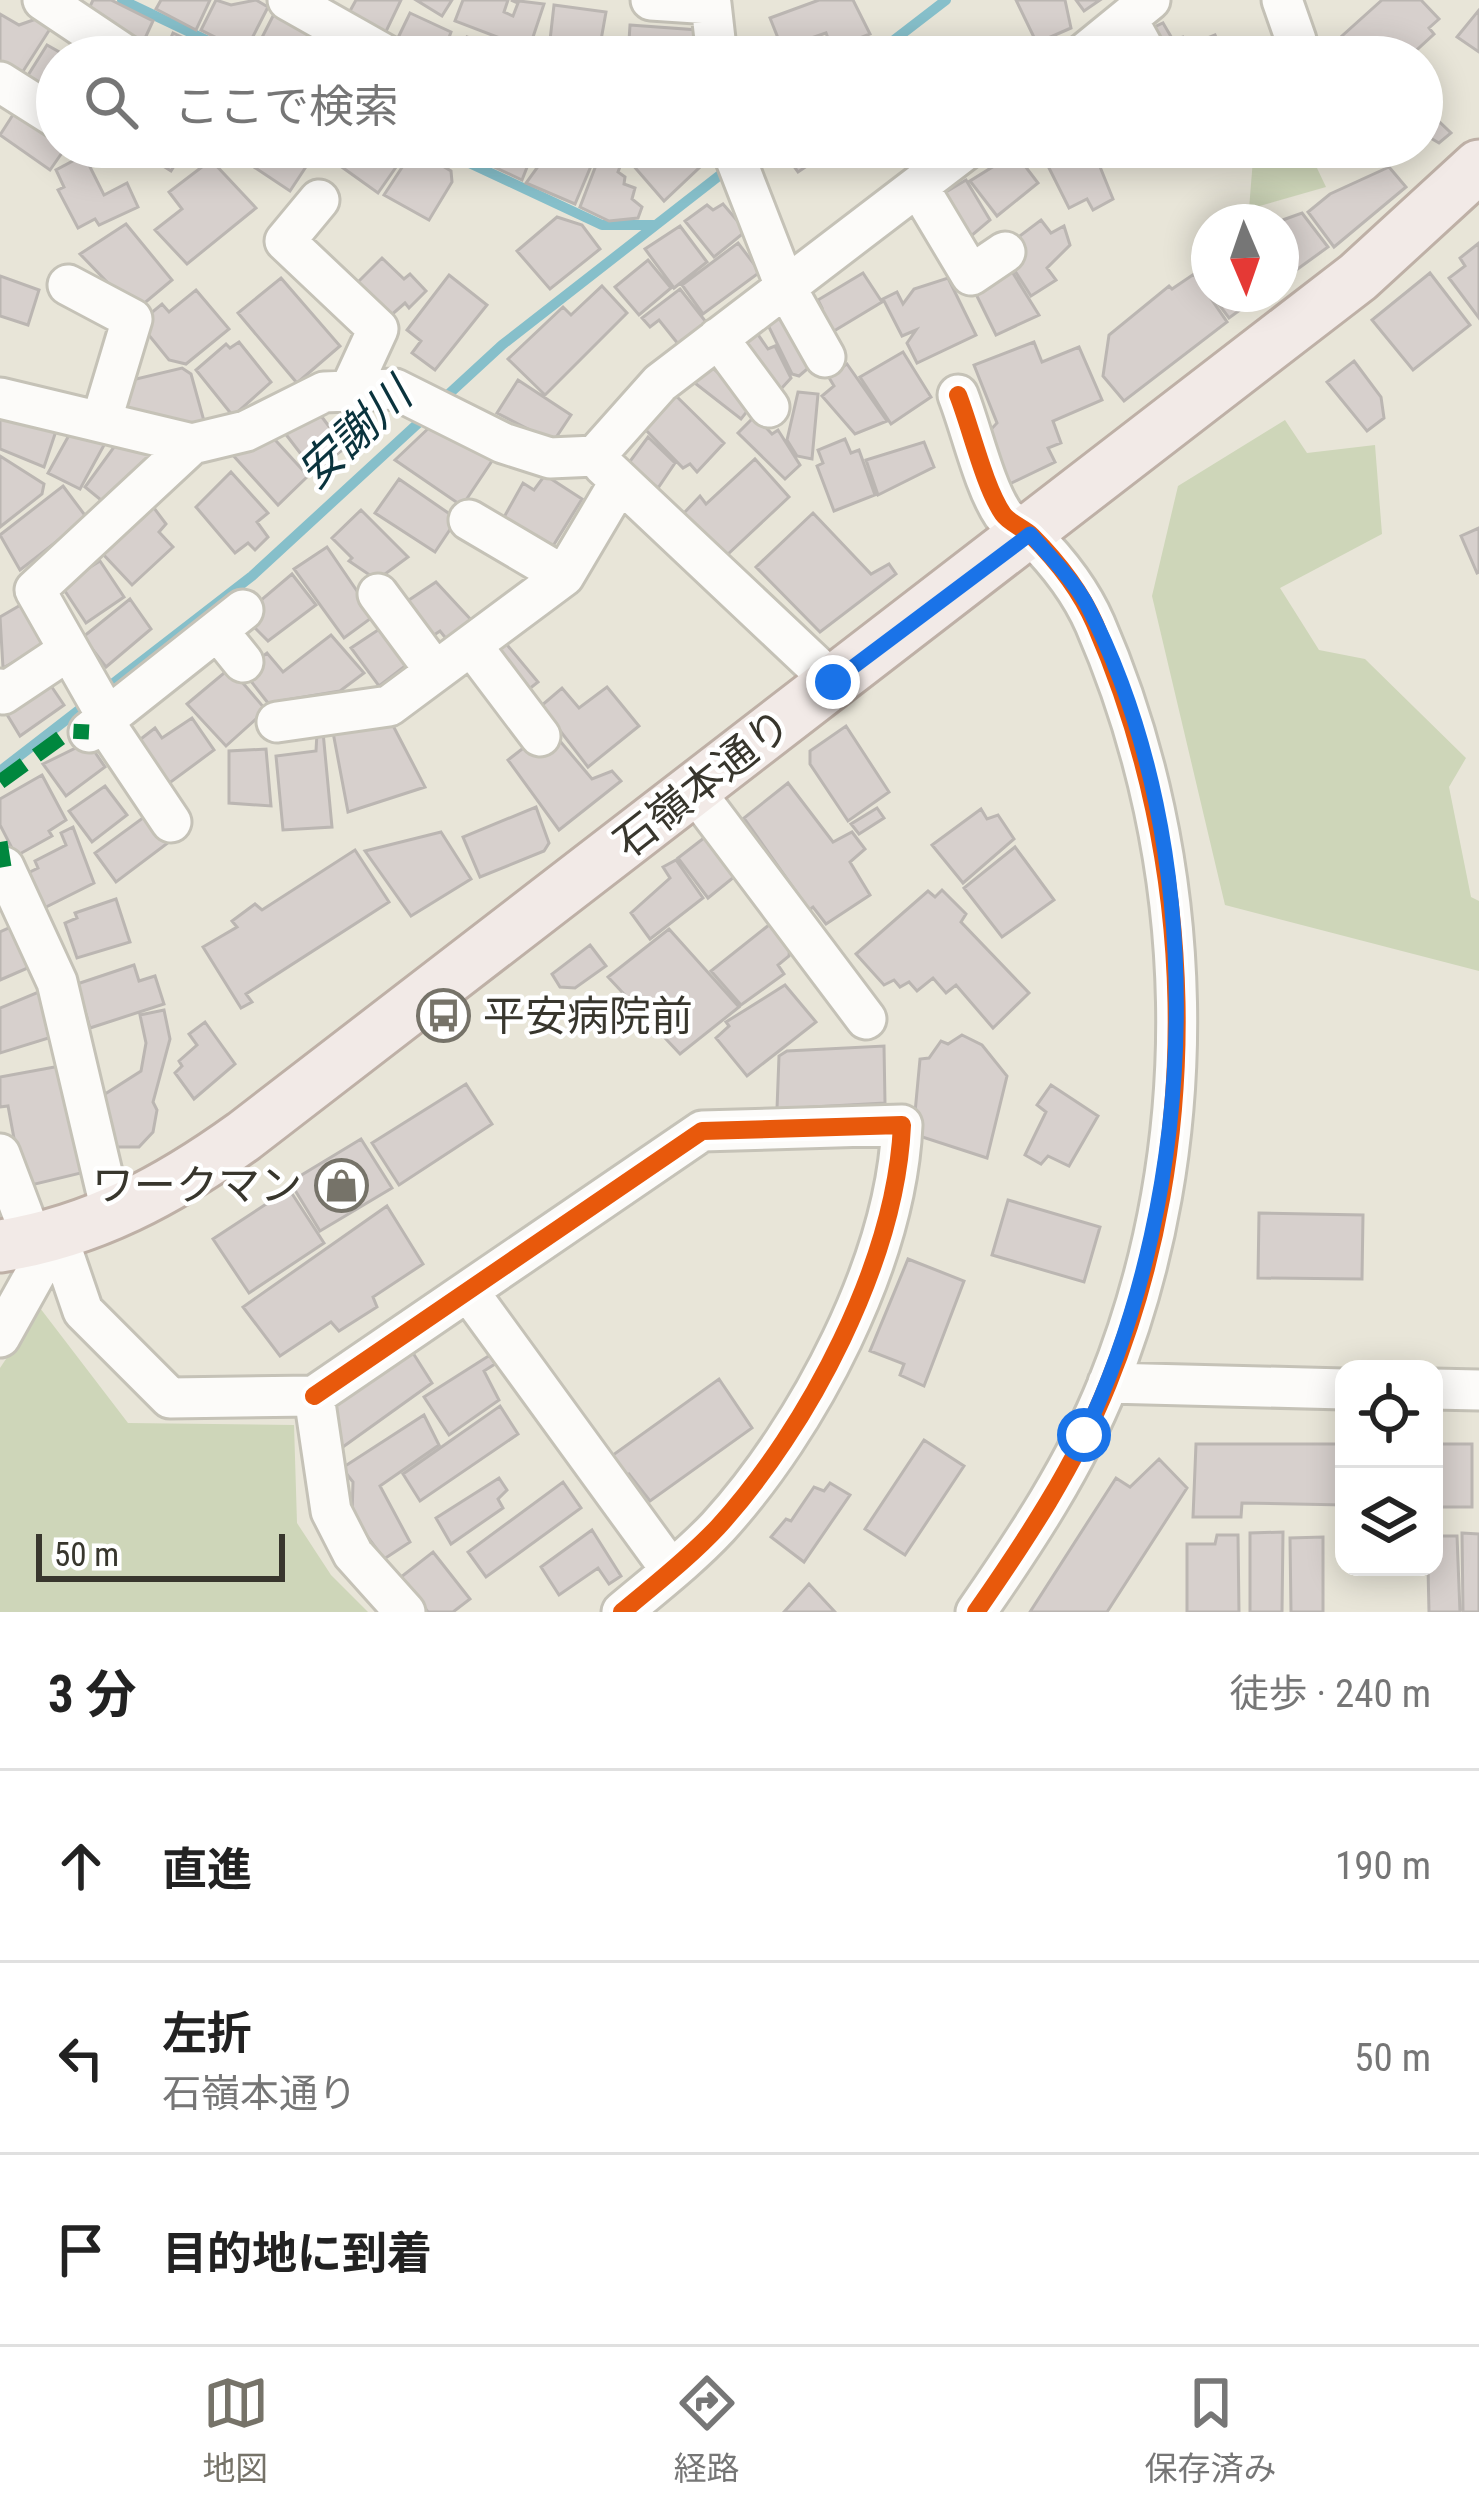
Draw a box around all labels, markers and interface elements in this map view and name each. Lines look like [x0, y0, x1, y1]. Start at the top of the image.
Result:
search box [36, 36, 1443, 168]
icon: search [78, 69, 144, 135]
text: ここで検索 [174, 80, 399, 133]
north arrow [1191, 204, 1299, 312]
water label: 安謝川 [287, 365, 425, 499]
route end [806, 655, 860, 709]
street label: 石嶺本通り [604, 699, 800, 867]
bus stop icon: 平安病院前 [416, 988, 472, 1044]
place label: 平安病院前 [483, 992, 693, 1041]
shop icon: ワークマン [313, 1157, 369, 1213]
place label: ワークマン [92, 1161, 302, 1210]
map controls [1335, 1360, 1443, 1576]
button: locate [1335, 1360, 1443, 1468]
route start [1057, 1408, 1111, 1462]
button: layers [1335, 1468, 1443, 1576]
scale bar [36, 1528, 285, 1581]
text: 50 m [54, 1535, 119, 1574]
text: 3 分 [48, 1665, 137, 1724]
text: 徒歩 · 240 m [1230, 1671, 1431, 1717]
icon: ahead [48, 1833, 114, 1899]
text: 直進 [162, 1843, 252, 1896]
text: 190 m [1335, 1843, 1431, 1889]
text: 左折 [162, 2007, 252, 2060]
icon: left [48, 2025, 114, 2091]
text: 50 m [1354, 2035, 1431, 2081]
text: 石嶺本通り [162, 2071, 357, 2117]
icon: arrive [48, 2217, 114, 2283]
text: 目的地に到着 [162, 2227, 432, 2280]
tab: 地図 [203, 2370, 269, 2490]
tab: 経路 [674, 2370, 740, 2490]
tab: 保存済み [1145, 2370, 1277, 2490]

